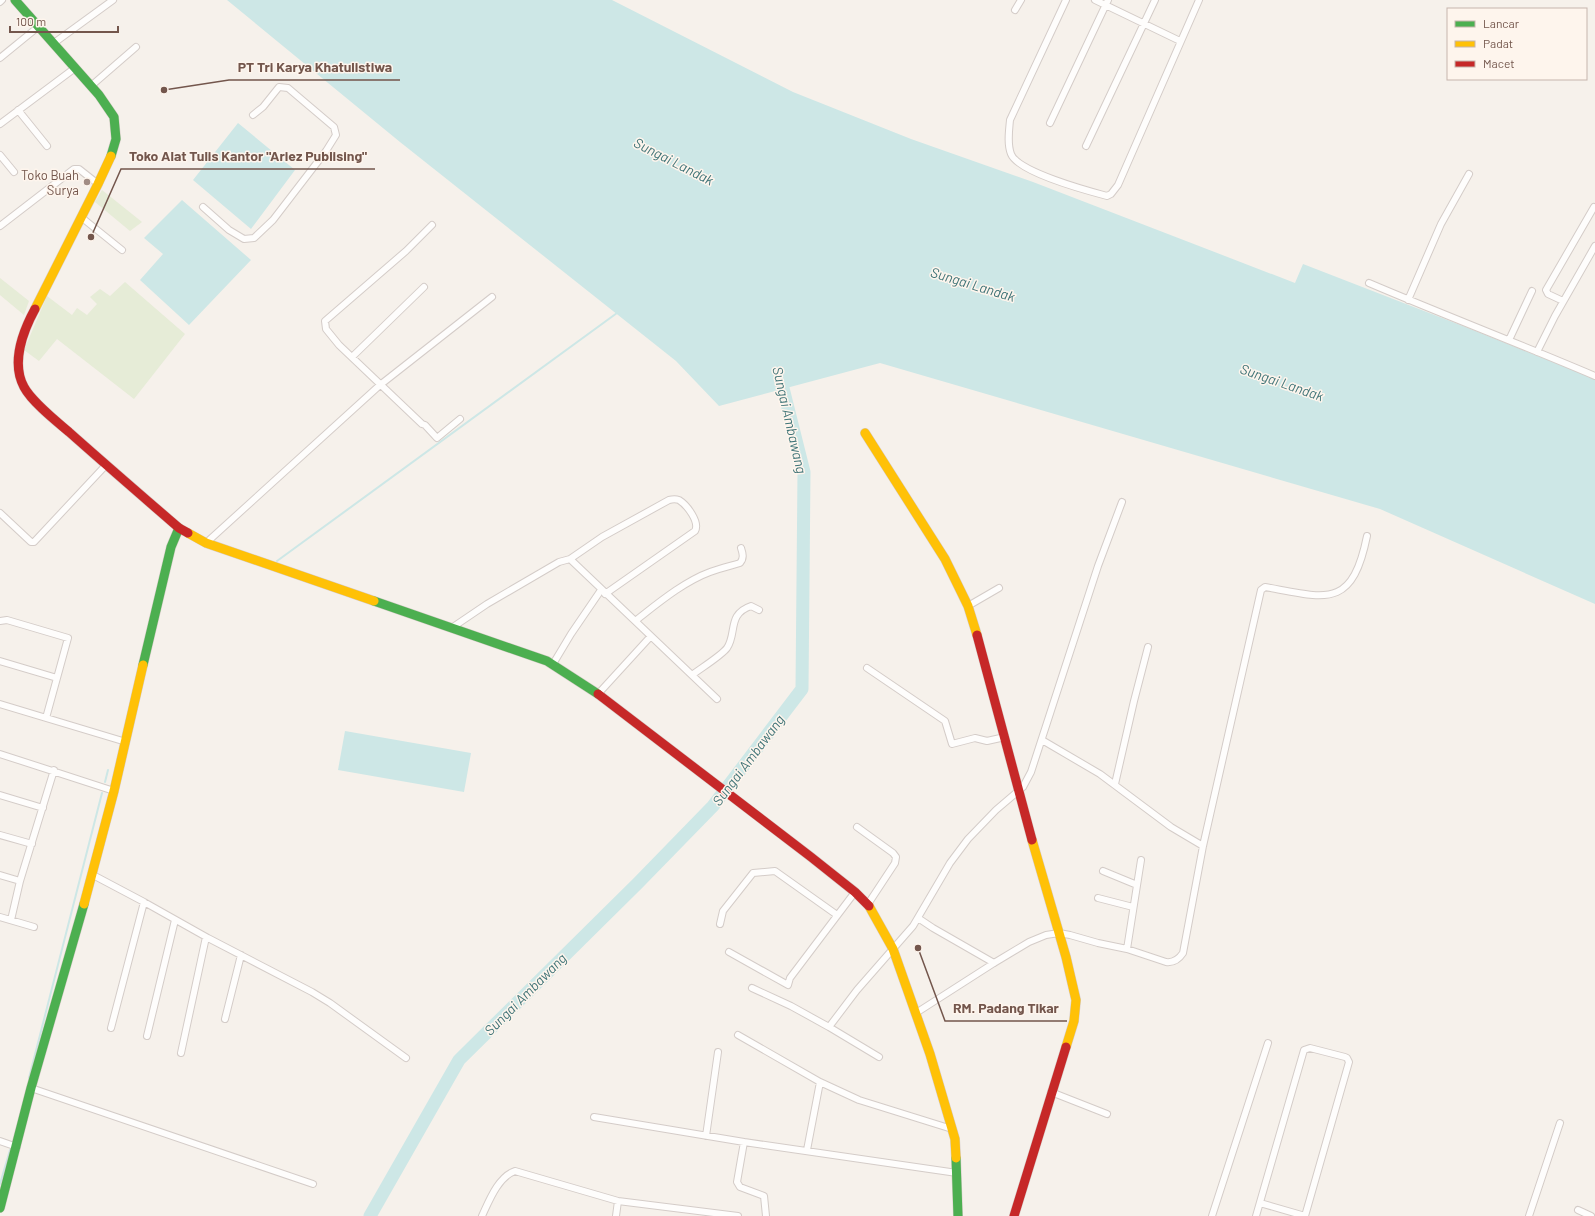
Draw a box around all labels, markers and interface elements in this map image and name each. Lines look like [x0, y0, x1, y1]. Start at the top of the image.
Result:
scale bar [10, 8, 118, 34]
legend [1447, 8, 1587, 80]
text: 100 m [16, 14, 46, 28]
text: Lancar [1483, 16, 1520, 30]
text: Padat [1483, 36, 1513, 50]
callout: PT Tri Karya Khatulistiwa [229, 54, 400, 80]
text: Macet [1483, 56, 1515, 70]
text: PT Tri Karya Khatulistiwa [238, 58, 392, 75]
water label: Sungai Landak [631, 134, 717, 188]
callout: Toko Alat Tulis Kantor "Ariez Publising" [121, 143, 375, 169]
text: Toko Alat Tulis Kantor "Ariez Publising" [129, 147, 367, 164]
place label: Toko Buah Surya [21, 167, 79, 198]
marker: Toko Buah Surya [82, 177, 92, 187]
water label: Sungai Landak [929, 263, 1017, 305]
water label: Sungai Landak [1238, 360, 1326, 404]
water label: Sungai Ambawang [769, 365, 811, 475]
water label: Sungai Ambawang [708, 711, 788, 809]
water label: Sungai Ambawang [480, 949, 570, 1039]
callout: RM. Padang Tikar [945, 995, 1067, 1021]
text: RM. Padang Tikar [953, 999, 1060, 1016]

